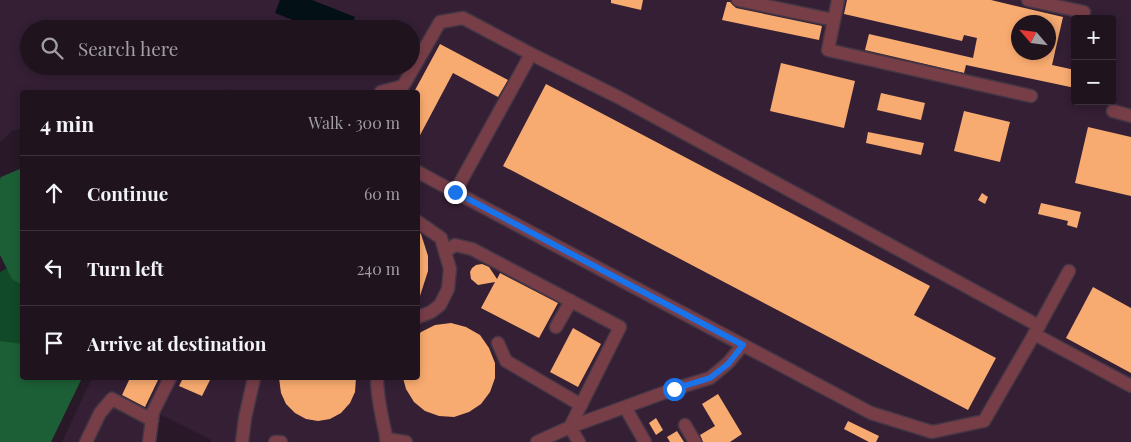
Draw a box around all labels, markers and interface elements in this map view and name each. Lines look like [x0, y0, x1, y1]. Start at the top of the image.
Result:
north arrow [1011, 15, 1056, 60]
map controls [1071, 15, 1116, 105]
button: + [1071, 15, 1116, 60]
search box [20, 20, 420, 75]
icon: search [38, 34, 66, 62]
text: Search here [78, 35, 178, 61]
button: − [1071, 60, 1116, 105]
text: 4 min [40, 109, 94, 137]
text: Walk · 300 m [308, 112, 400, 133]
icon: ahead [40, 179, 68, 207]
text: Continue [87, 180, 168, 206]
route end [444, 181, 467, 204]
text: 60 m [364, 183, 400, 204]
icon: left [40, 254, 68, 282]
text: Turn left [87, 255, 164, 281]
text: 240 m [357, 258, 400, 279]
icon: arrive [40, 329, 68, 357]
text: Arrive at destination [87, 330, 267, 356]
route start [663, 378, 686, 401]

